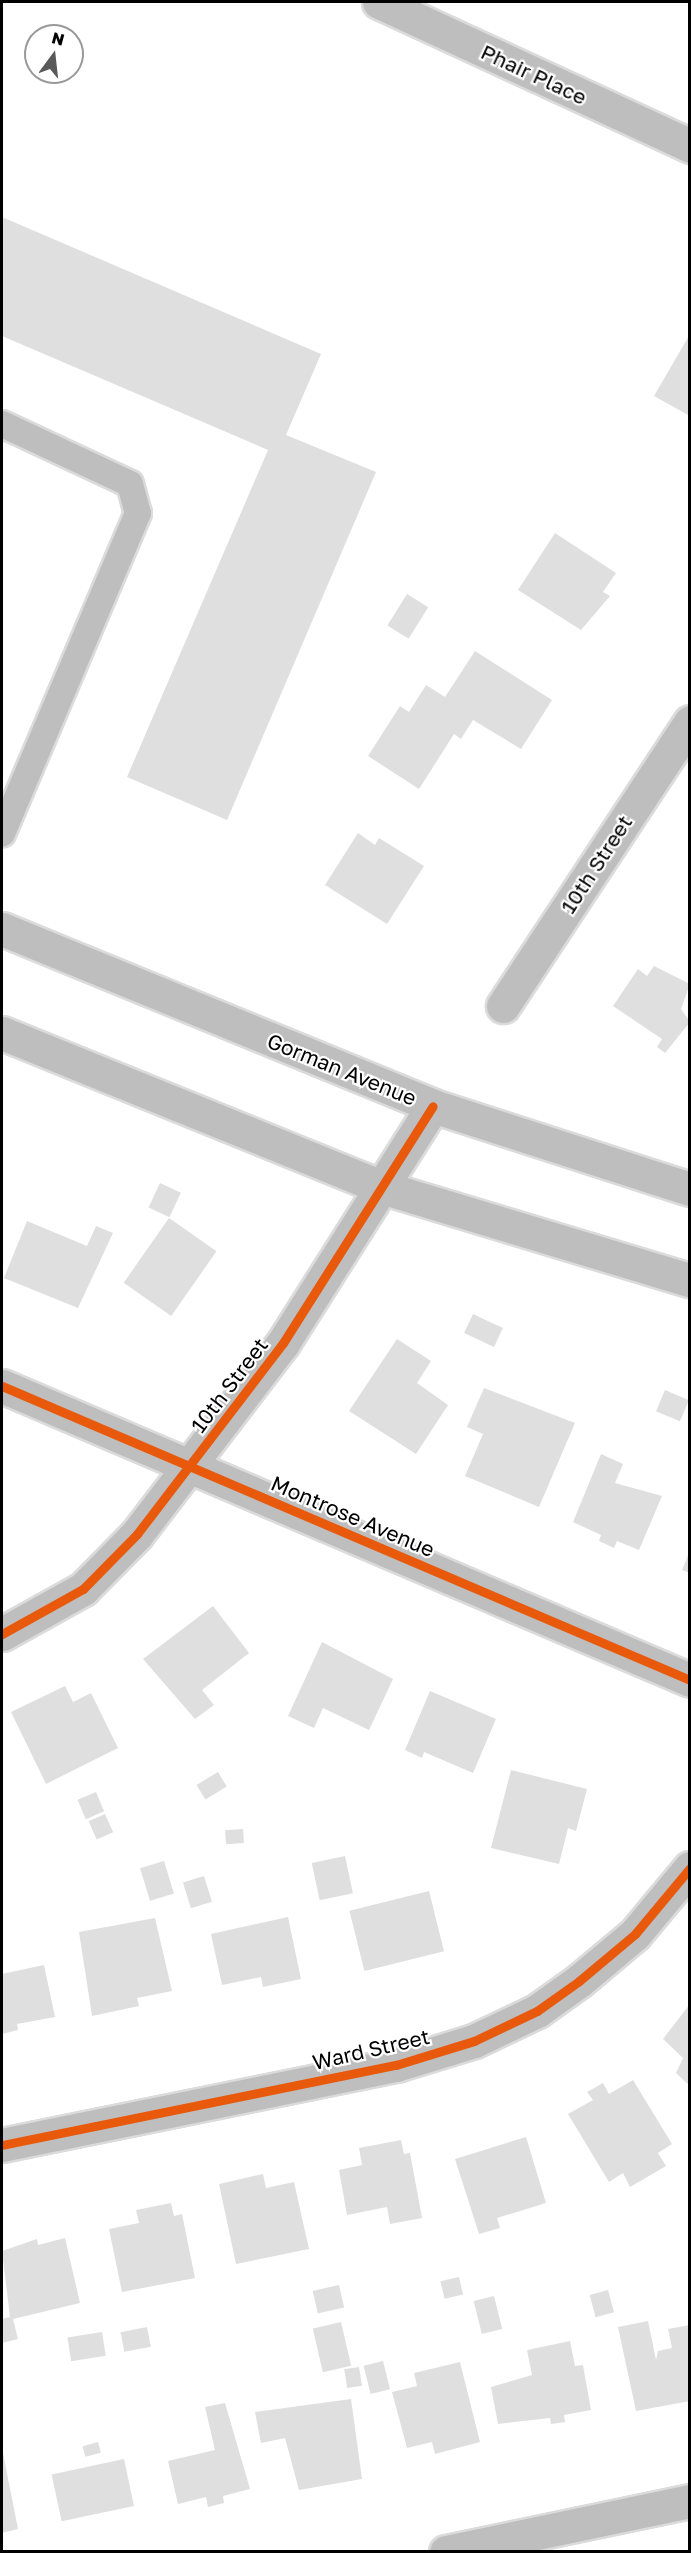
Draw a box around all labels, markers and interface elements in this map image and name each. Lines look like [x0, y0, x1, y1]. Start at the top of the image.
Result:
north arrow [24, 24, 84, 84]
text: N [50, 27, 67, 50]
street label: Phair Place [477, 39, 591, 109]
street label: 10th Street [555, 810, 637, 918]
street label: Gorman Avenue [264, 1028, 420, 1110]
street label: 10th Street [185, 1333, 273, 1437]
street label: Montrose Avenue [268, 1470, 438, 1562]
street label: Ward Street [310, 2023, 432, 2075]

